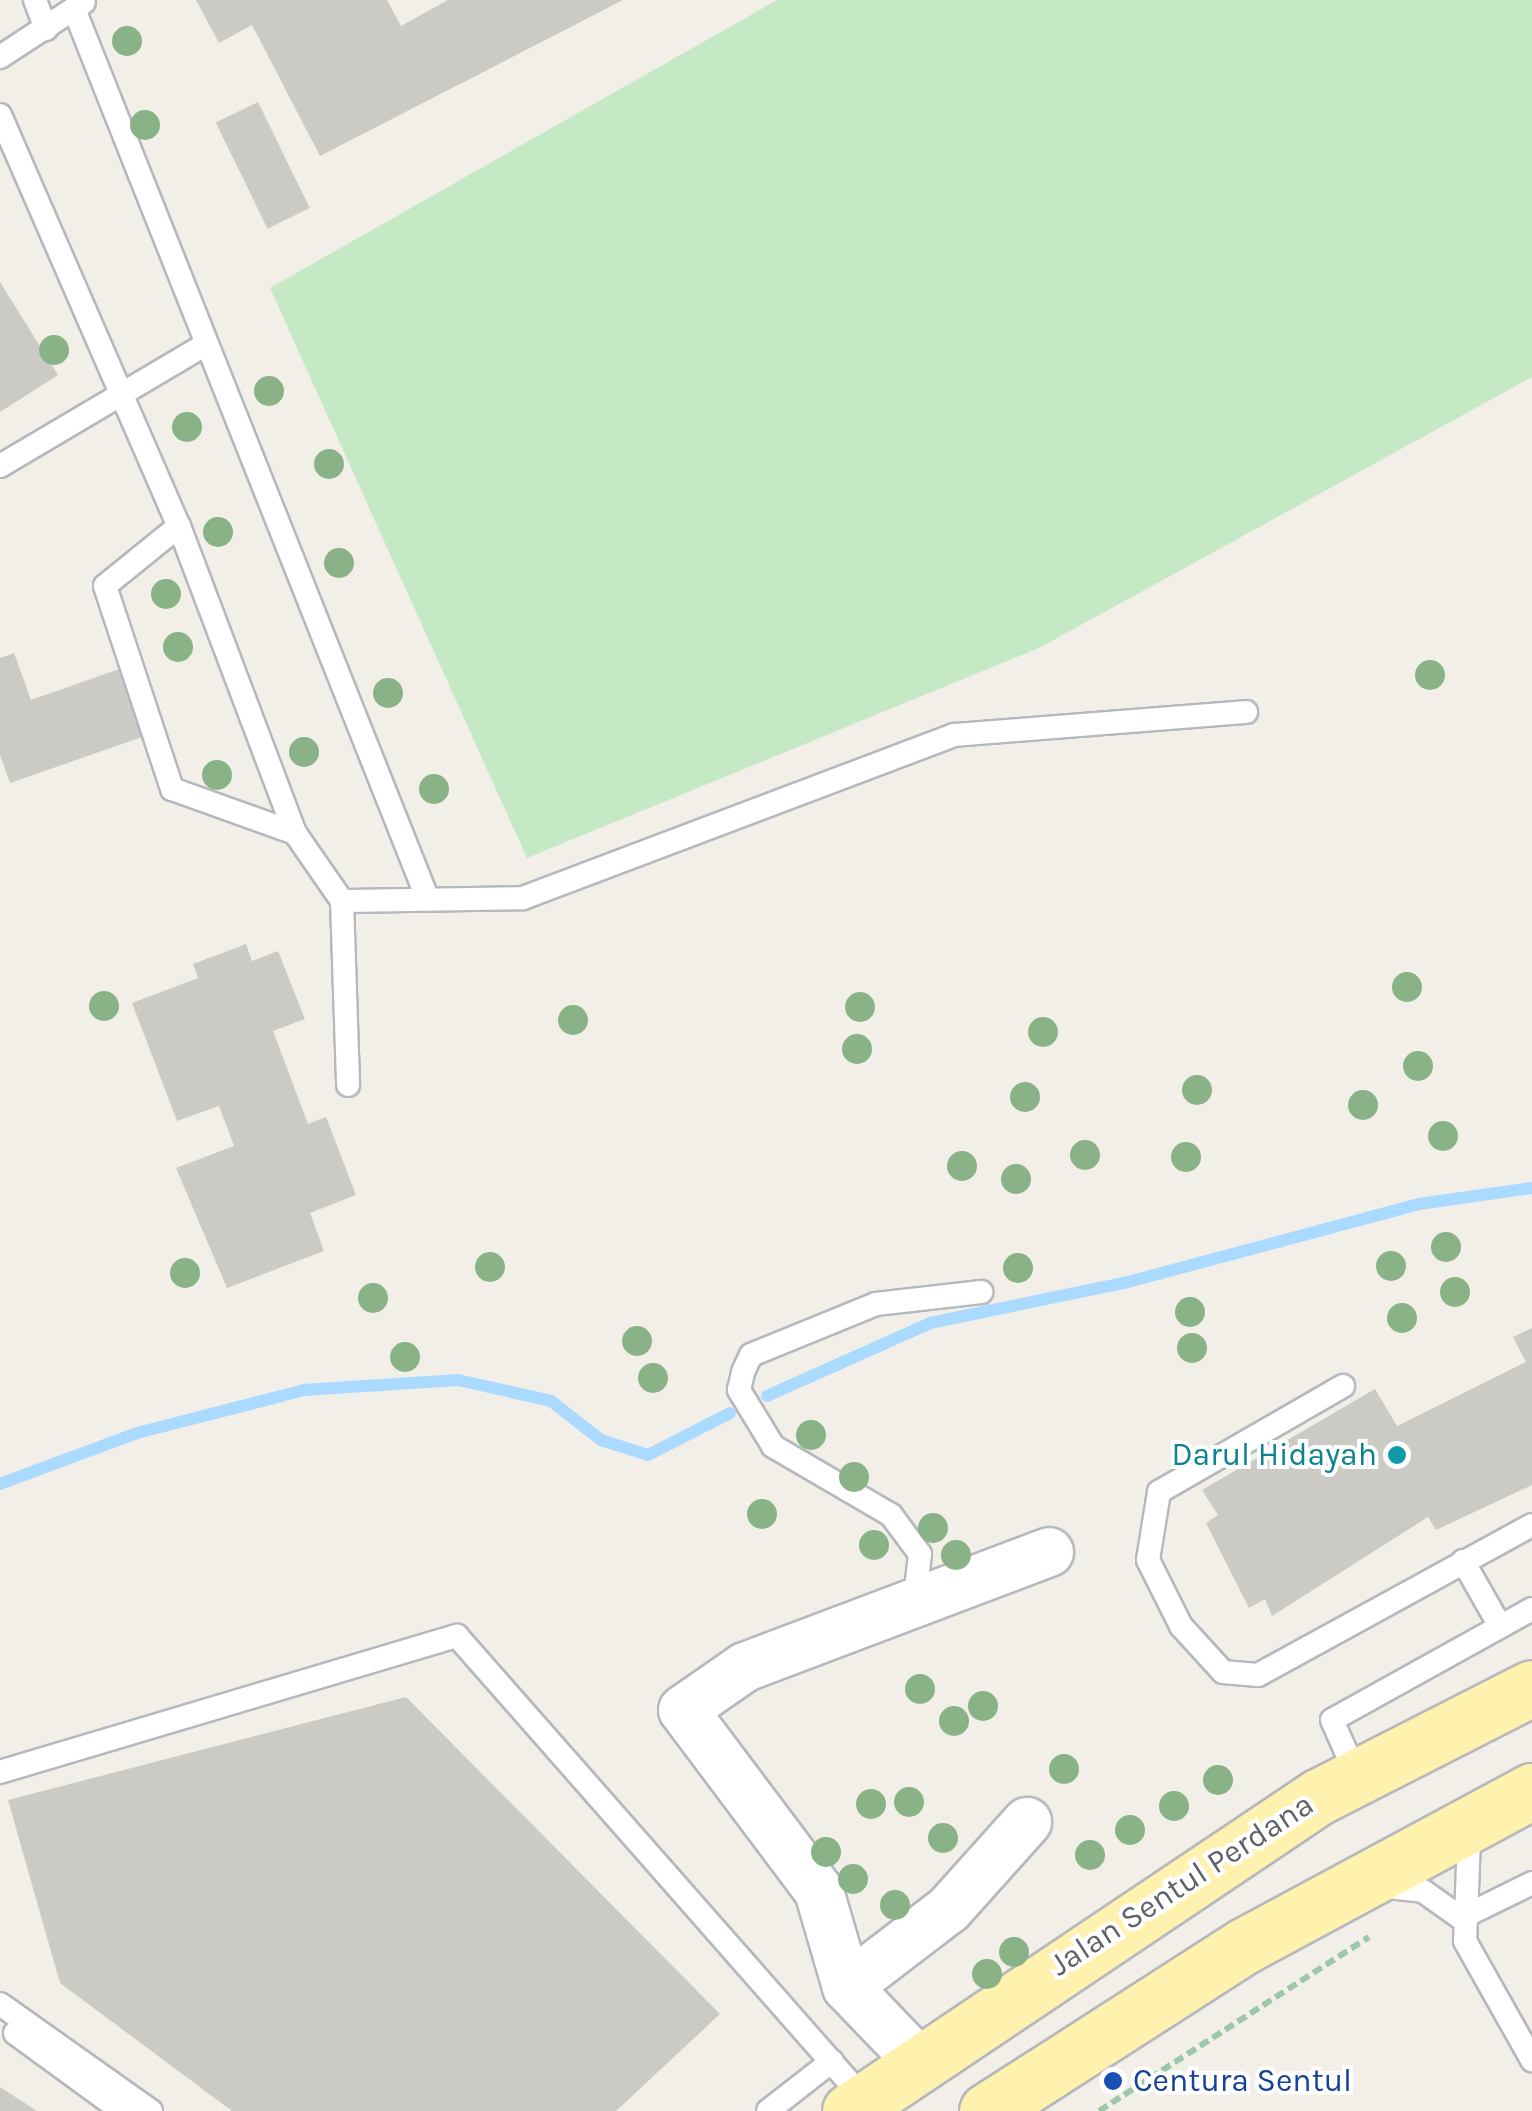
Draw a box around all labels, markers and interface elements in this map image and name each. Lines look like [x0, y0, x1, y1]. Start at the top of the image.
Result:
place label: Darul Hidayah [1171, 1436, 1377, 1474]
marker: Darul Hidayah [1386, 1444, 1408, 1466]
street label: Jalan Sentul Perdana [1043, 1785, 1321, 1985]
place label: Centura Sentul [1133, 2062, 1352, 2100]
marker: Centura Sentul [1102, 2070, 1124, 2092]

